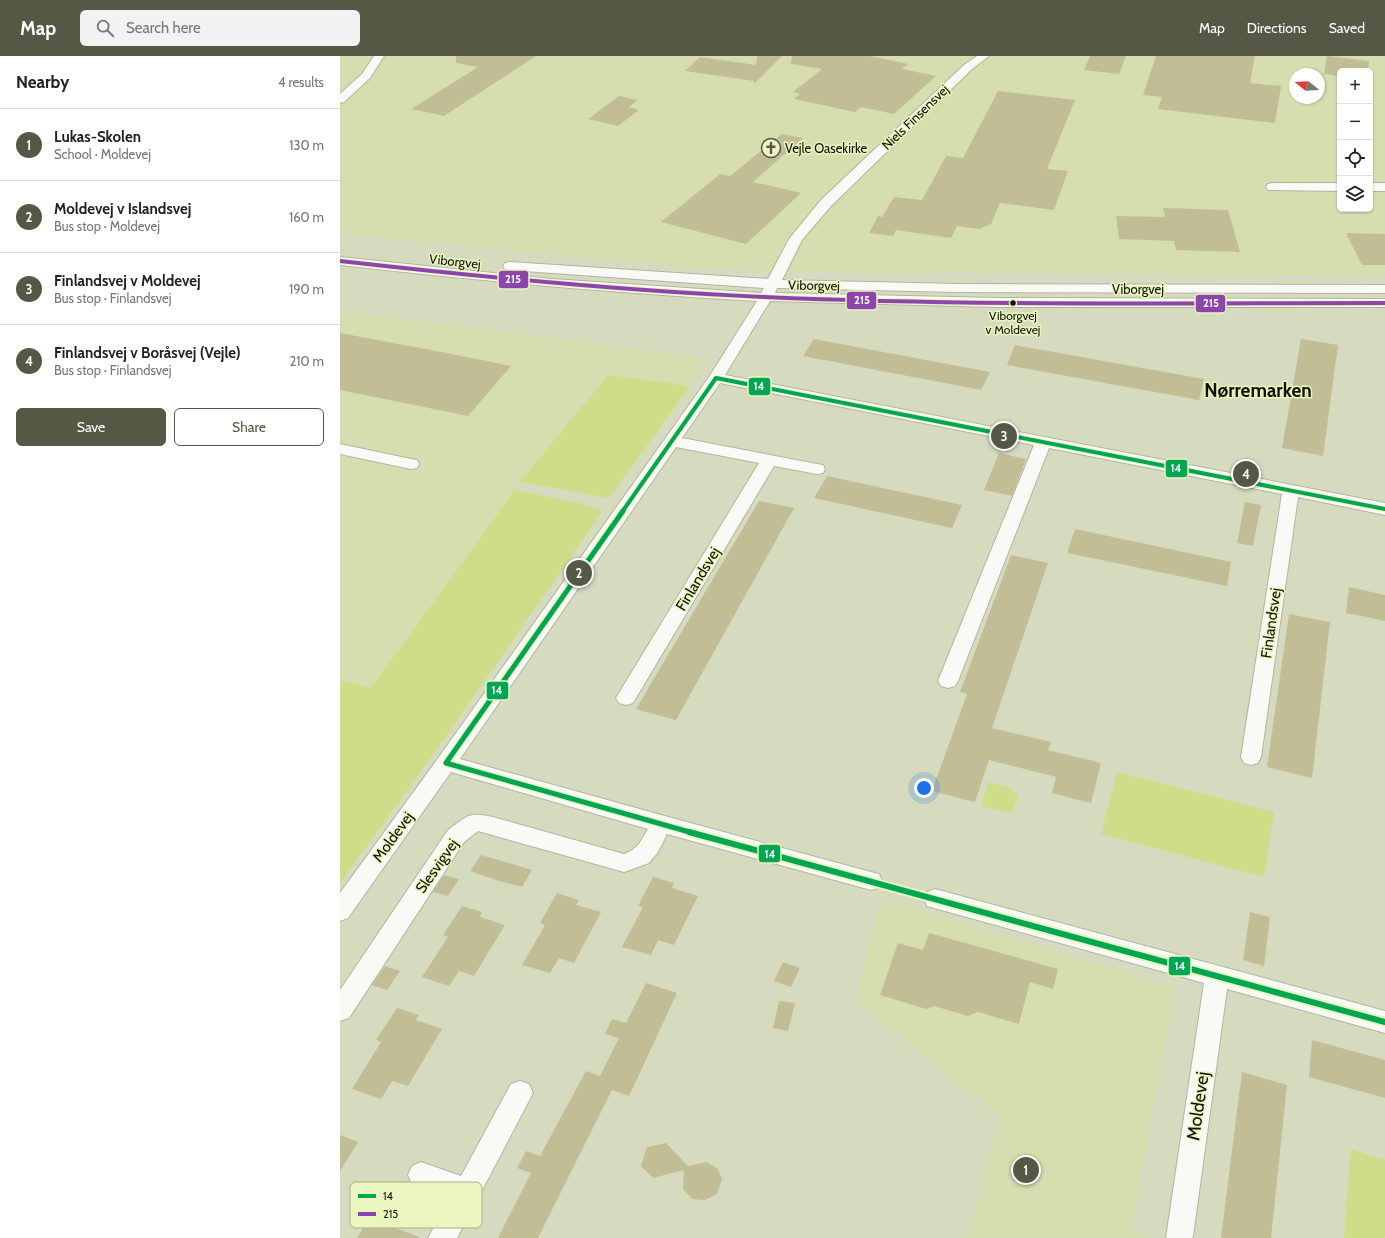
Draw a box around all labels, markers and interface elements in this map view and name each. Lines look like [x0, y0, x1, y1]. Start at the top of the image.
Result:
search box [80, 10, 360, 46]
text: Map [20, 17, 56, 40]
icon: search [94, 17, 116, 39]
text: Search here [126, 19, 201, 37]
text: Map [1199, 19, 1225, 37]
text: Directions [1247, 19, 1307, 37]
text: Saved [1329, 19, 1365, 37]
north arrow [1289, 68, 1325, 104]
map controls [1337, 68, 1373, 212]
button: + [1337, 68, 1373, 104]
text: Nearby [16, 72, 69, 92]
text: 4 results [278, 74, 324, 90]
street label: Niels Finsensvej [878, 81, 953, 154]
button: − [1337, 104, 1373, 140]
text: Lukas-Skolen [54, 128, 141, 146]
text: 1 [27, 137, 31, 153]
text: 130 m [289, 137, 324, 153]
church icon: Vejle Oasekirke [760, 137, 782, 159]
place label: Vejle Oasekirke [785, 140, 868, 157]
button: locate [1337, 140, 1373, 176]
text: School · Moldevej [54, 146, 151, 162]
button: layers [1337, 176, 1373, 212]
text: Moldevej v Islandsvej [54, 200, 191, 218]
text: 2 [26, 209, 32, 225]
text: 160 m [289, 209, 324, 225]
text: Bus stop · Moldevej [54, 218, 160, 234]
street label: Viborgvej [428, 250, 482, 273]
line badge: 215 [498, 270, 529, 289]
text: Finlandsvej v Moldevej [54, 272, 201, 290]
text: 215 [505, 272, 521, 286]
street label: Viborgvej [788, 277, 840, 294]
text: 3 [25, 281, 33, 297]
text: 190 m [289, 281, 324, 297]
street label: Viborgvej [1112, 281, 1164, 298]
text: Bus stop · Finlandsvej [54, 290, 171, 306]
line badge: 215 [846, 291, 877, 310]
text: 215 [854, 293, 870, 307]
line badge: 215 [1195, 294, 1226, 313]
text: 215 [1203, 296, 1219, 310]
marker: Viborgvej v Moldevej [1008, 298, 1018, 308]
place label: Viborgvej v Moldevej [986, 308, 1040, 337]
text: Finlandsvej v Boråsvej (Vejle) [54, 344, 241, 362]
text: 4 [25, 353, 33, 369]
text: 210 m [290, 353, 324, 369]
text: Bus stop · Finlandsvej [54, 362, 171, 378]
line badge: 14 [748, 377, 771, 396]
text: 14 [754, 379, 765, 393]
district label: Nørremarken [1204, 379, 1312, 402]
button: Save [16, 408, 166, 446]
button: Share [174, 408, 324, 446]
pin: 3 [991, 421, 1017, 451]
line badge: 14 [1165, 459, 1188, 478]
pin: 4 [1233, 459, 1259, 489]
text: 14 [1171, 461, 1182, 475]
street label: Finlandsvej [672, 544, 724, 614]
pin: 2 [566, 558, 592, 588]
street label: Finlandsvej [1257, 587, 1285, 659]
line badge: 14 [486, 681, 509, 700]
text: 14 [492, 683, 503, 697]
your location [914, 778, 934, 798]
street label: Moldevej [369, 808, 417, 866]
street label: Slesvigvej [412, 835, 462, 897]
line badge: 14 [758, 844, 781, 863]
text: 14 [765, 847, 776, 861]
line badge: 14 [1168, 956, 1191, 976]
text: 14 [1175, 959, 1186, 973]
street label: Moldevej [1182, 1070, 1214, 1142]
pin: 1 [1013, 1155, 1039, 1185]
legend [350, 1182, 482, 1228]
text: 14 [383, 1189, 394, 1203]
text: 215 [383, 1207, 398, 1221]

